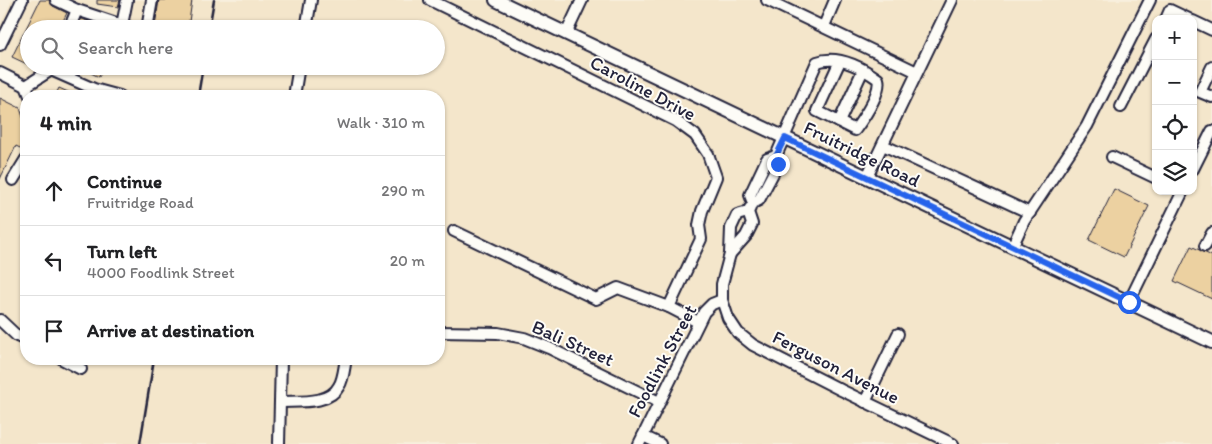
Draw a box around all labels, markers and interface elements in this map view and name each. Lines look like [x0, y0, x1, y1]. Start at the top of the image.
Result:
map controls [1152, 15, 1197, 195]
button: + [1152, 15, 1197, 60]
search box [20, 20, 445, 75]
icon: search [38, 34, 66, 62]
text: Search here [78, 36, 173, 59]
street label: Caroline Drive [586, 50, 700, 126]
button: − [1152, 60, 1197, 105]
button: locate [1152, 105, 1197, 150]
text: 4 min [40, 110, 92, 135]
text: Walk · 310 m [337, 113, 425, 132]
street label: Fruitridge Road [800, 116, 925, 192]
button: layers [1152, 150, 1197, 195]
route end [767, 153, 790, 176]
text: Continue [87, 170, 162, 193]
icon: ahead [40, 177, 68, 205]
text: 290 m [381, 181, 425, 200]
text: Fruitridge Road [87, 193, 194, 212]
text: Turn left [87, 240, 157, 263]
icon: left [40, 247, 68, 275]
text: 20 m [390, 251, 425, 270]
text: 4000 Foodlink Street [87, 263, 235, 282]
route start [1118, 291, 1141, 314]
street label: Foodlink Street [623, 301, 701, 421]
street label: Bali Street [528, 315, 618, 371]
icon: arrive [40, 317, 68, 345]
text: Arrive at destination [87, 319, 254, 342]
street label: Ferguson Avenue [769, 325, 903, 409]

